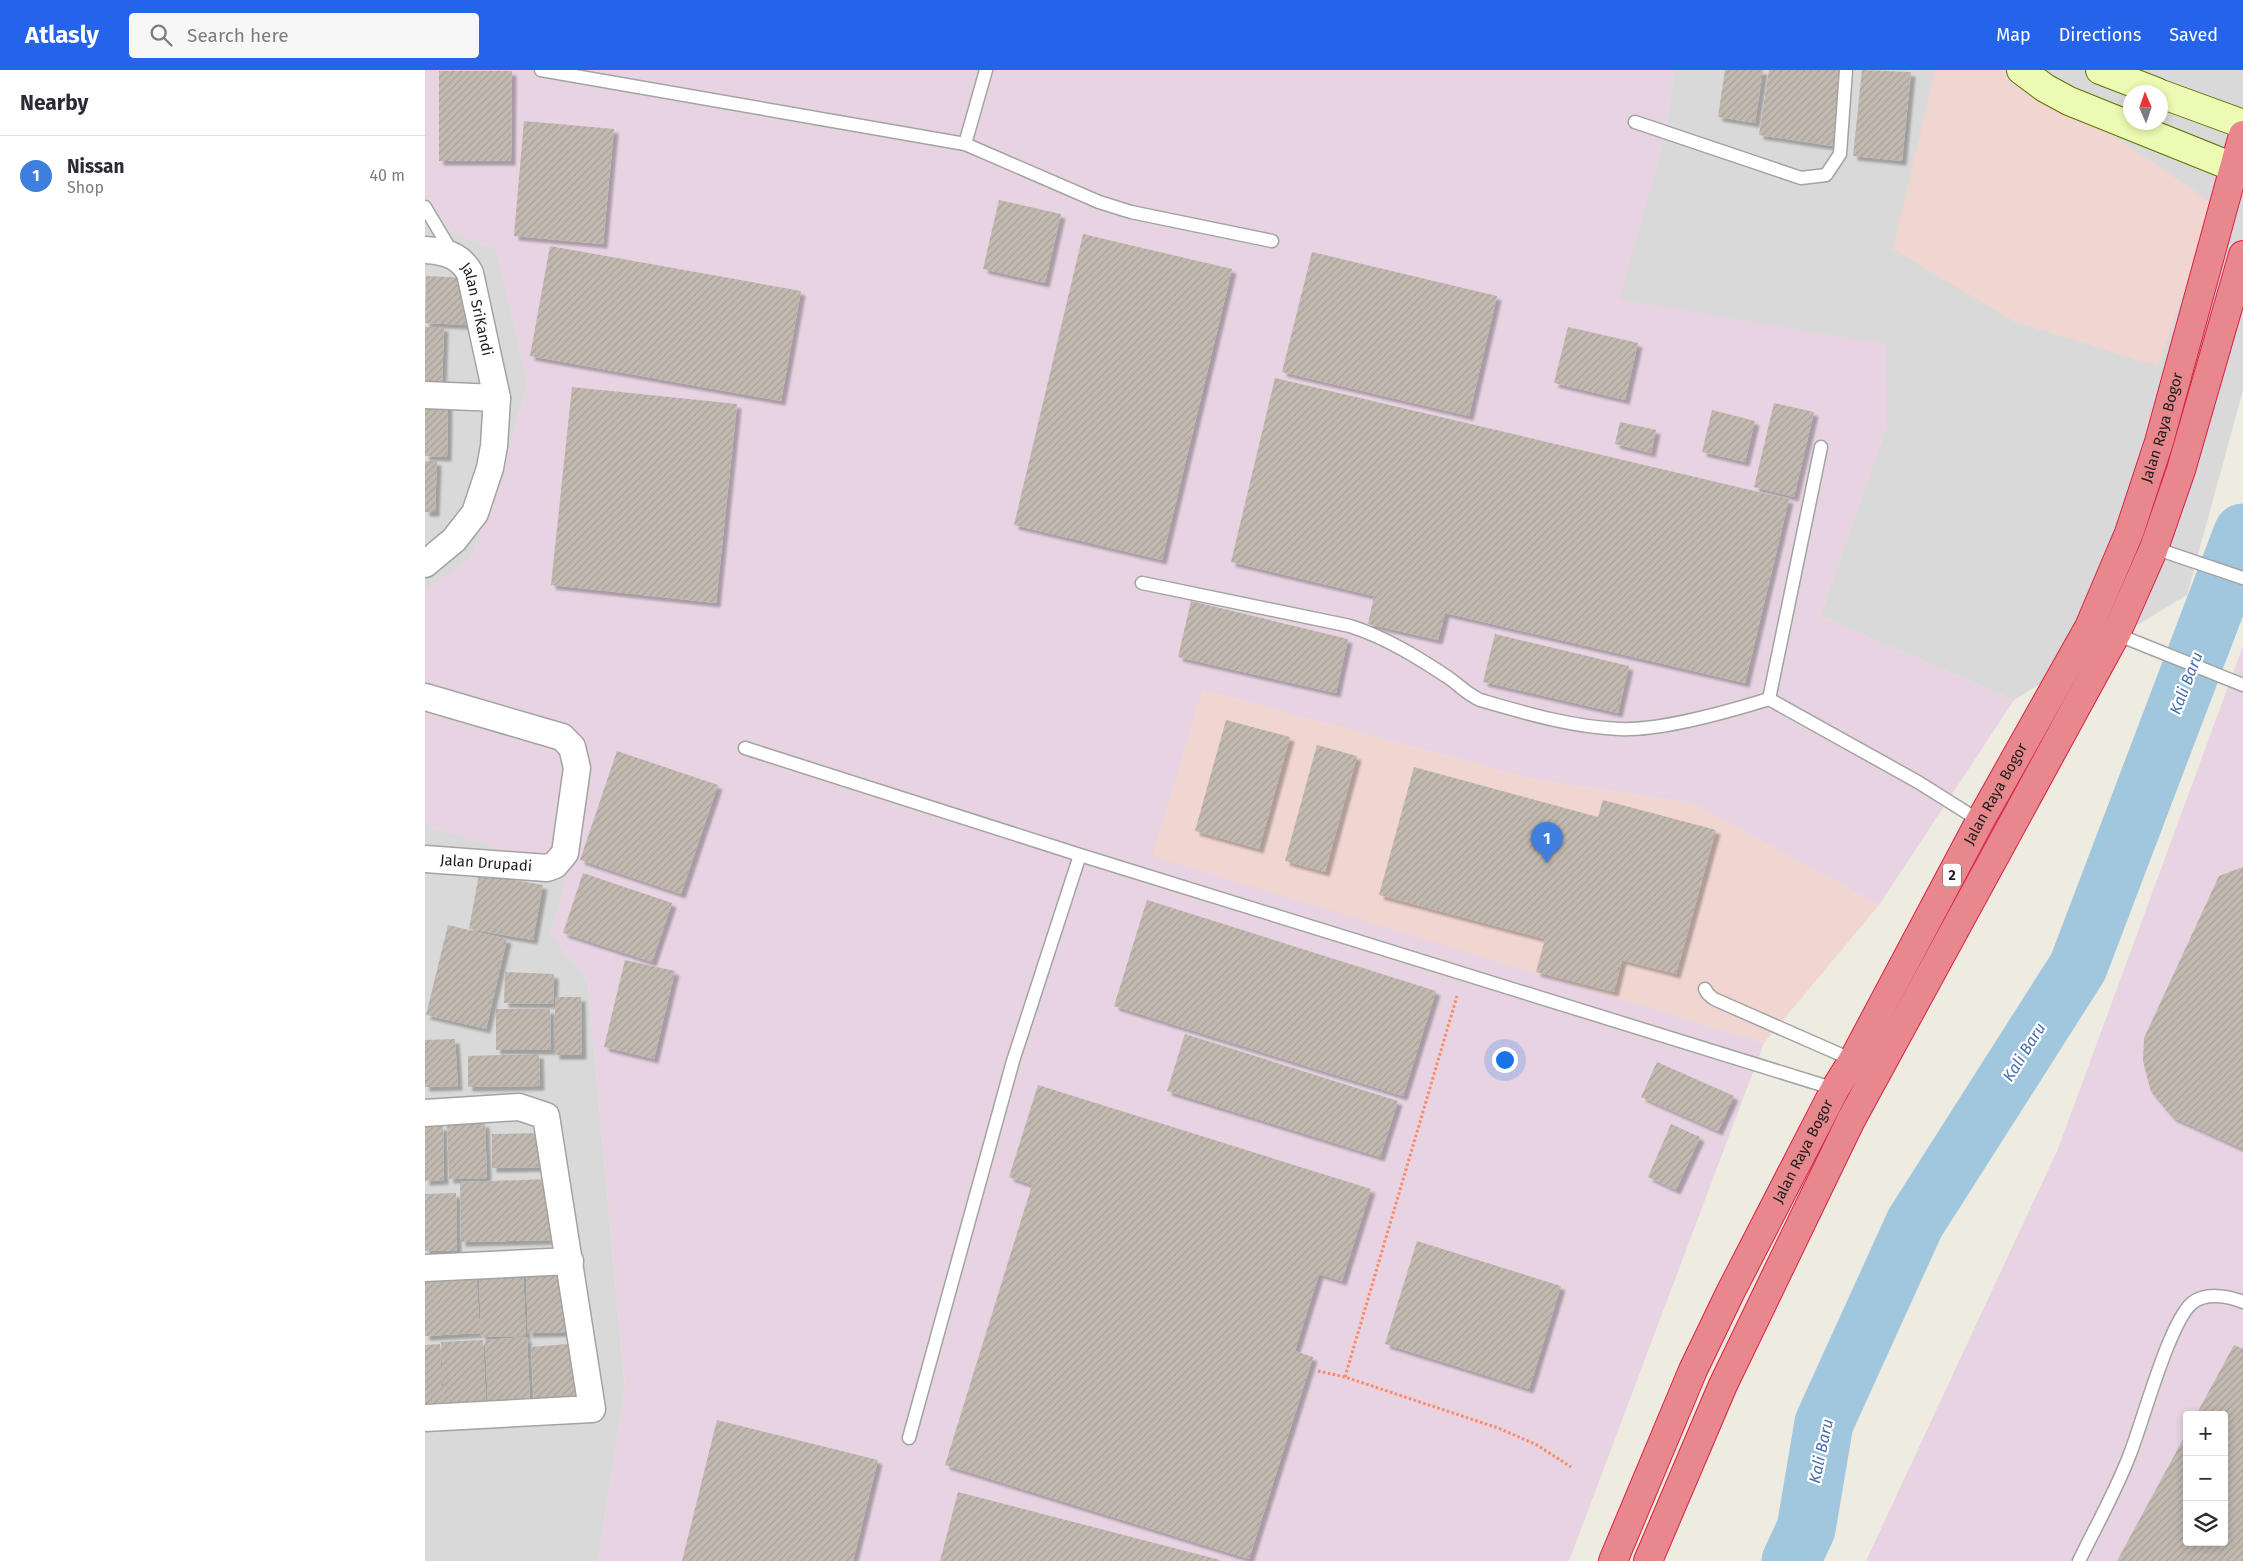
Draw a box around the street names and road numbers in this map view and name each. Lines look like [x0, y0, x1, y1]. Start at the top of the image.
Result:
street label: Jalan SriKandi [457, 259, 497, 357]
street label: Jalan Raya Bogor [2137, 370, 2187, 485]
street label: Jalan Raya Bogor [1960, 739, 2031, 848]
street label: Jalan Drupadi [439, 851, 533, 875]
road number: 2 [1943, 864, 1961, 886]
street label: Jalan Raya Bogor [1769, 1096, 1837, 1206]

